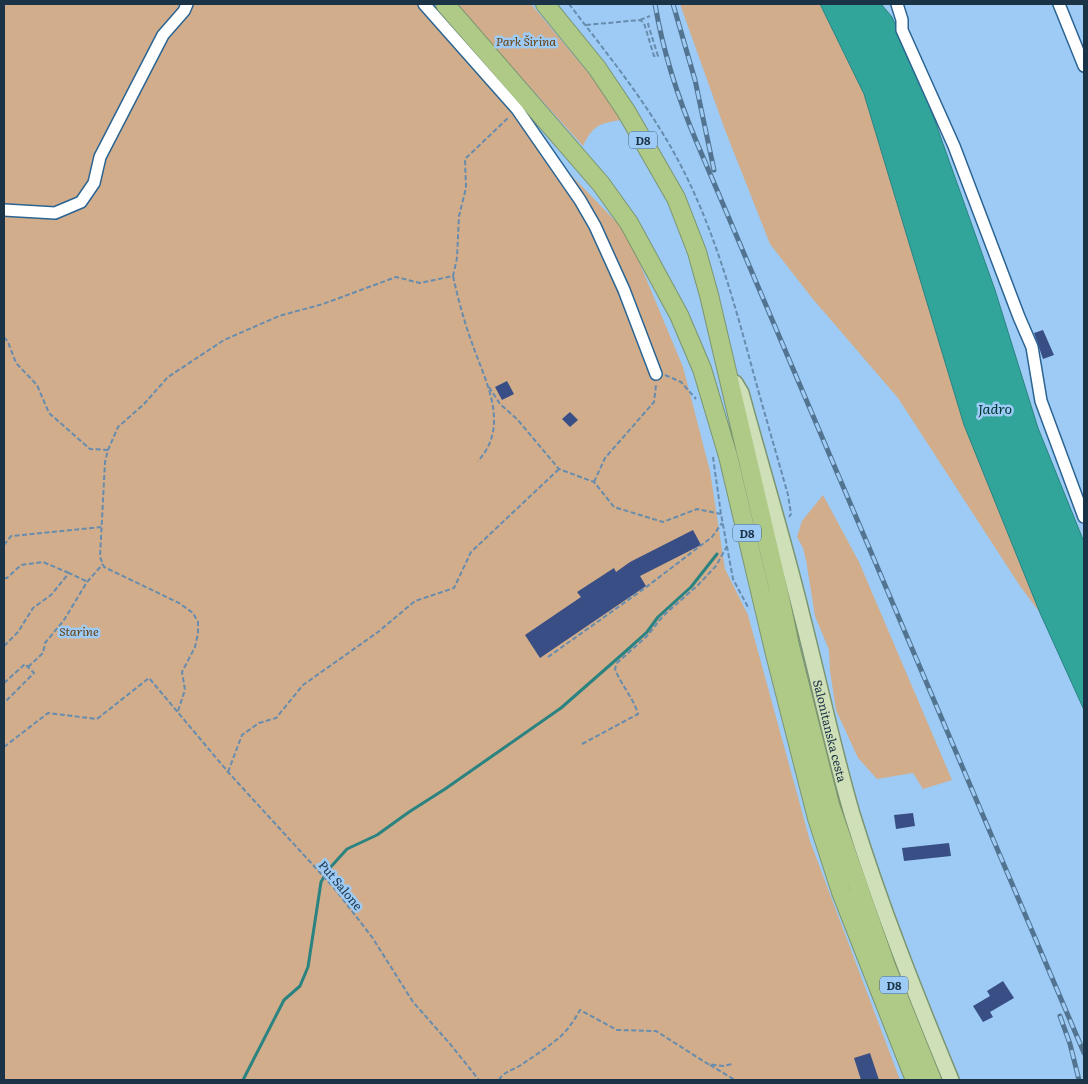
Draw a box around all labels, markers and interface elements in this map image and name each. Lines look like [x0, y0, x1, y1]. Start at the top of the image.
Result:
park label: Park Širina [496, 32, 556, 50]
road number: D8 [629, 132, 657, 148]
water label: Jadro [978, 398, 1012, 418]
road number: D8 [733, 524, 761, 542]
park label: Starine [59, 622, 99, 640]
street label: Salonitanska cesta [809, 678, 852, 785]
street label: Put Salone [315, 856, 367, 914]
road number: D8 [880, 976, 908, 994]

